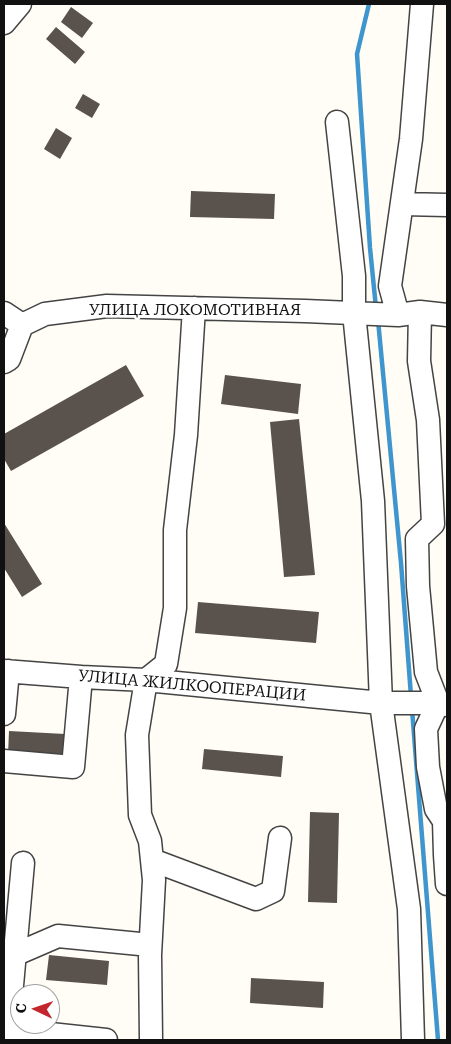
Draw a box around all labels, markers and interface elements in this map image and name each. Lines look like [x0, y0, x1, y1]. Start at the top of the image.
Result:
street label: УЛИЦА ЛОКОМОТИВНАЯ [89, 300, 301, 320]
street label: УЛИЦА ЖИЛКООПЕРАЦИИ [77, 666, 307, 706]
north arrow [10, 984, 60, 1034]
text: С [13, 1003, 29, 1014]

